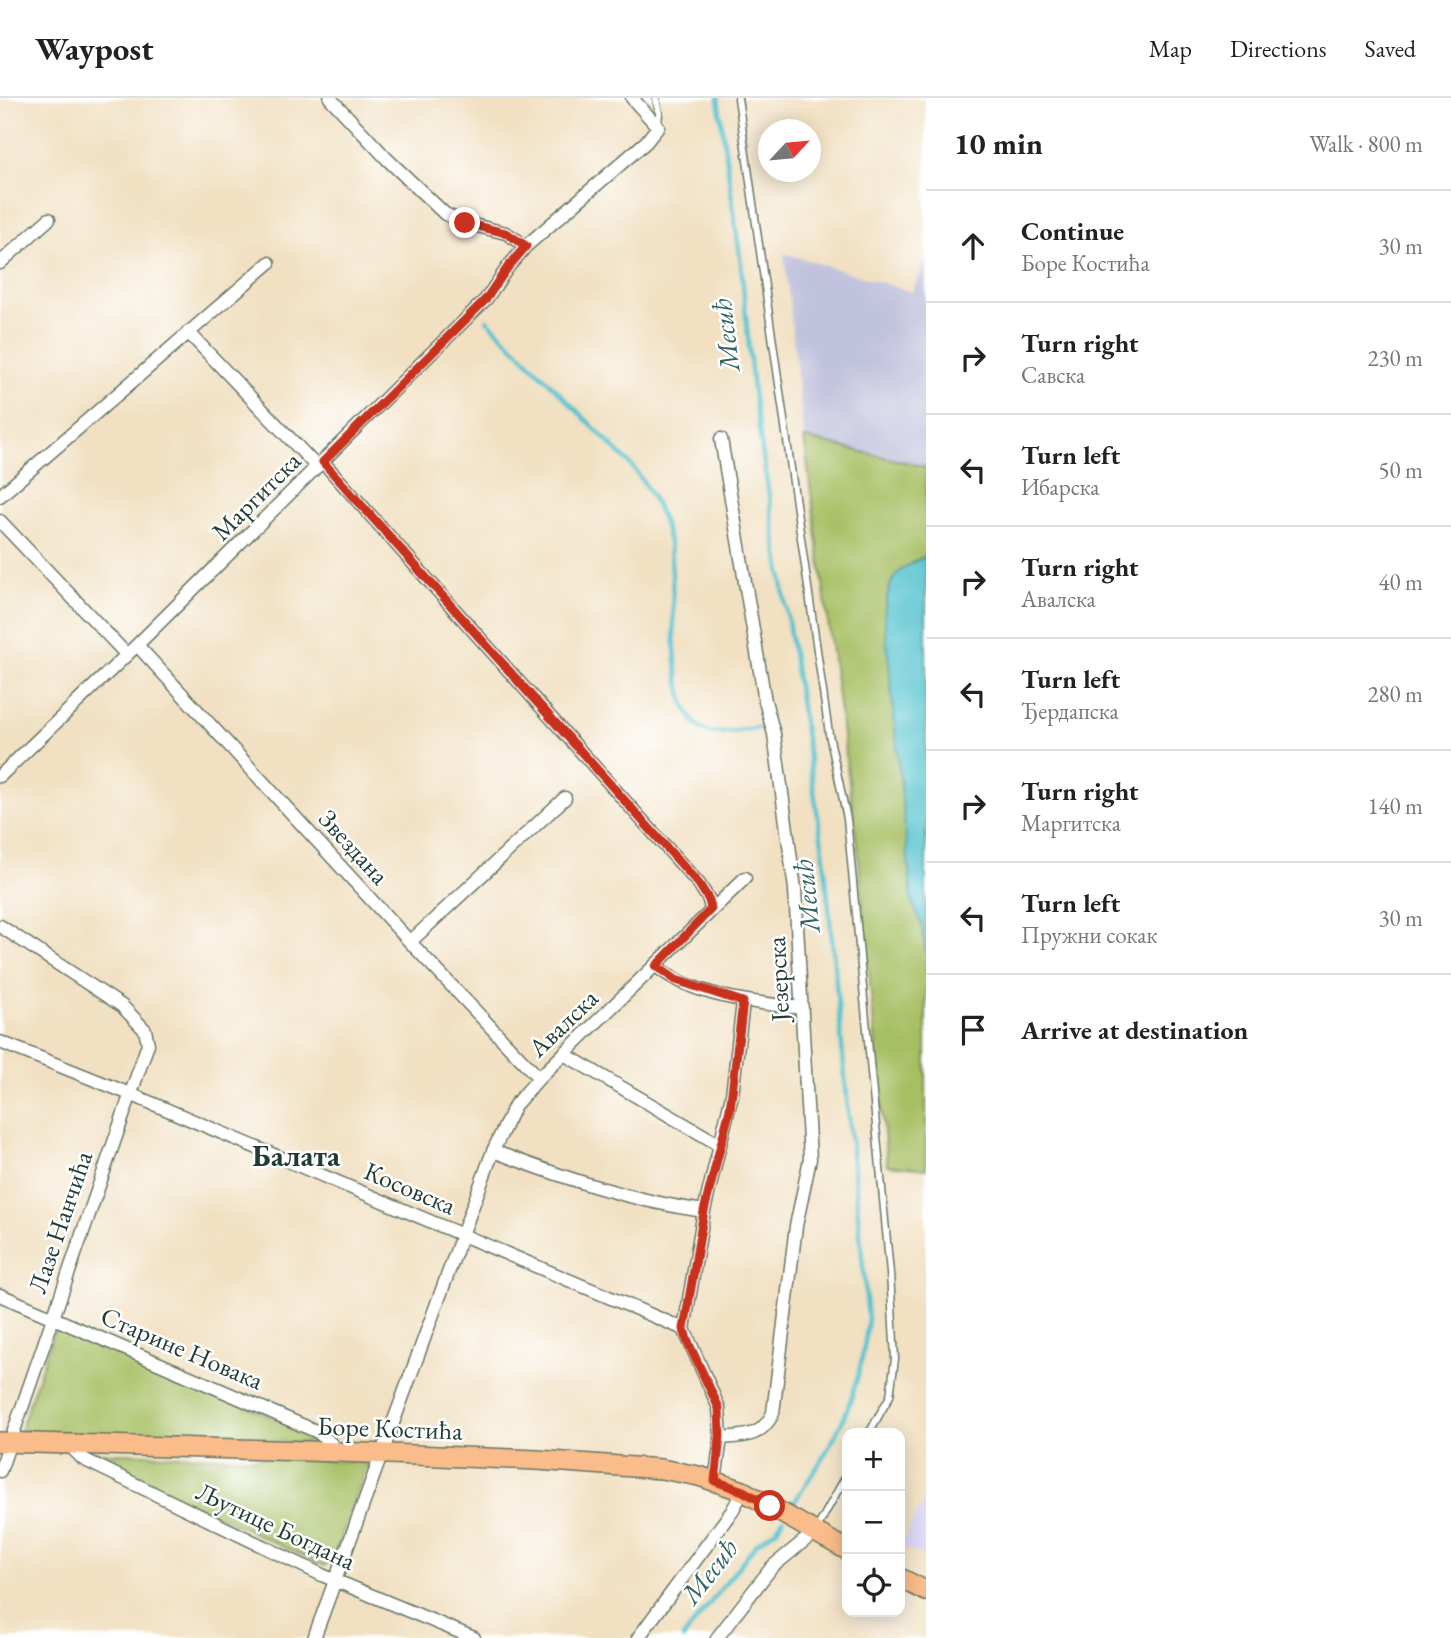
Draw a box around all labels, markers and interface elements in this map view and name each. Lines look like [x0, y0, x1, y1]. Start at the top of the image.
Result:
text: Waypost [35, 27, 154, 70]
text: Map [1149, 33, 1192, 64]
text: Directions [1230, 33, 1327, 64]
text: Saved [1365, 33, 1416, 64]
north arrow [758, 119, 821, 182]
text: 10 min [954, 124, 1043, 163]
text: Walk · 800 m [1309, 129, 1423, 159]
route end [449, 207, 480, 238]
text: Continue [1021, 214, 1124, 248]
icon: ahead [954, 227, 992, 265]
text: 30 m [1378, 231, 1423, 261]
text: Боре Костића [1021, 248, 1150, 278]
water label: Месић [703, 296, 748, 376]
text: Turn right [1021, 326, 1139, 360]
icon: right [954, 339, 992, 377]
text: 230 m [1367, 343, 1423, 373]
text: Савска [1021, 360, 1085, 390]
text: Turn left [1021, 438, 1120, 472]
street label: Маргитска [204, 444, 308, 548]
icon: left [954, 451, 992, 489]
text: 50 m [1378, 455, 1423, 485]
text: Ибарска [1021, 472, 1100, 502]
text: Turn right [1021, 550, 1139, 584]
icon: right [954, 563, 992, 601]
text: 40 m [1378, 567, 1423, 597]
text: Авалска [1021, 584, 1096, 614]
text: Turn left [1021, 662, 1120, 696]
icon: left [954, 675, 992, 713]
text: 280 m [1367, 679, 1423, 709]
text: Ђердапска [1021, 696, 1119, 726]
text: Turn right [1021, 774, 1139, 808]
icon: right [954, 787, 992, 825]
text: 140 m [1367, 791, 1423, 821]
street label: Звездана [311, 802, 397, 892]
text: Маргитска [1021, 808, 1121, 838]
water label: Месић [784, 857, 828, 936]
text: Turn left [1021, 886, 1120, 920]
icon: left [954, 899, 992, 937]
text: 30 m [1378, 903, 1423, 933]
text: Пружни сокак [1021, 920, 1157, 950]
street label: Језерска [759, 935, 797, 1024]
street label: Авалска [520, 981, 606, 1065]
icon: arrive [954, 1011, 992, 1049]
text: Arrive at destination [1021, 1013, 1248, 1047]
district label: Балата [252, 1136, 341, 1175]
street label: Лазе Нанчића [20, 1146, 100, 1298]
street label: Косовска [359, 1154, 461, 1223]
street label: Старине Новака [96, 1298, 269, 1398]
street label: Боре Костића [317, 1408, 464, 1448]
map controls [842, 1428, 905, 1617]
button: + [842, 1428, 905, 1491]
street label: Љутице Богдана [191, 1474, 362, 1578]
route start [754, 1490, 785, 1521]
button: − [842, 1491, 905, 1554]
water label: Месић [671, 1531, 746, 1613]
button: locate [842, 1554, 905, 1617]

